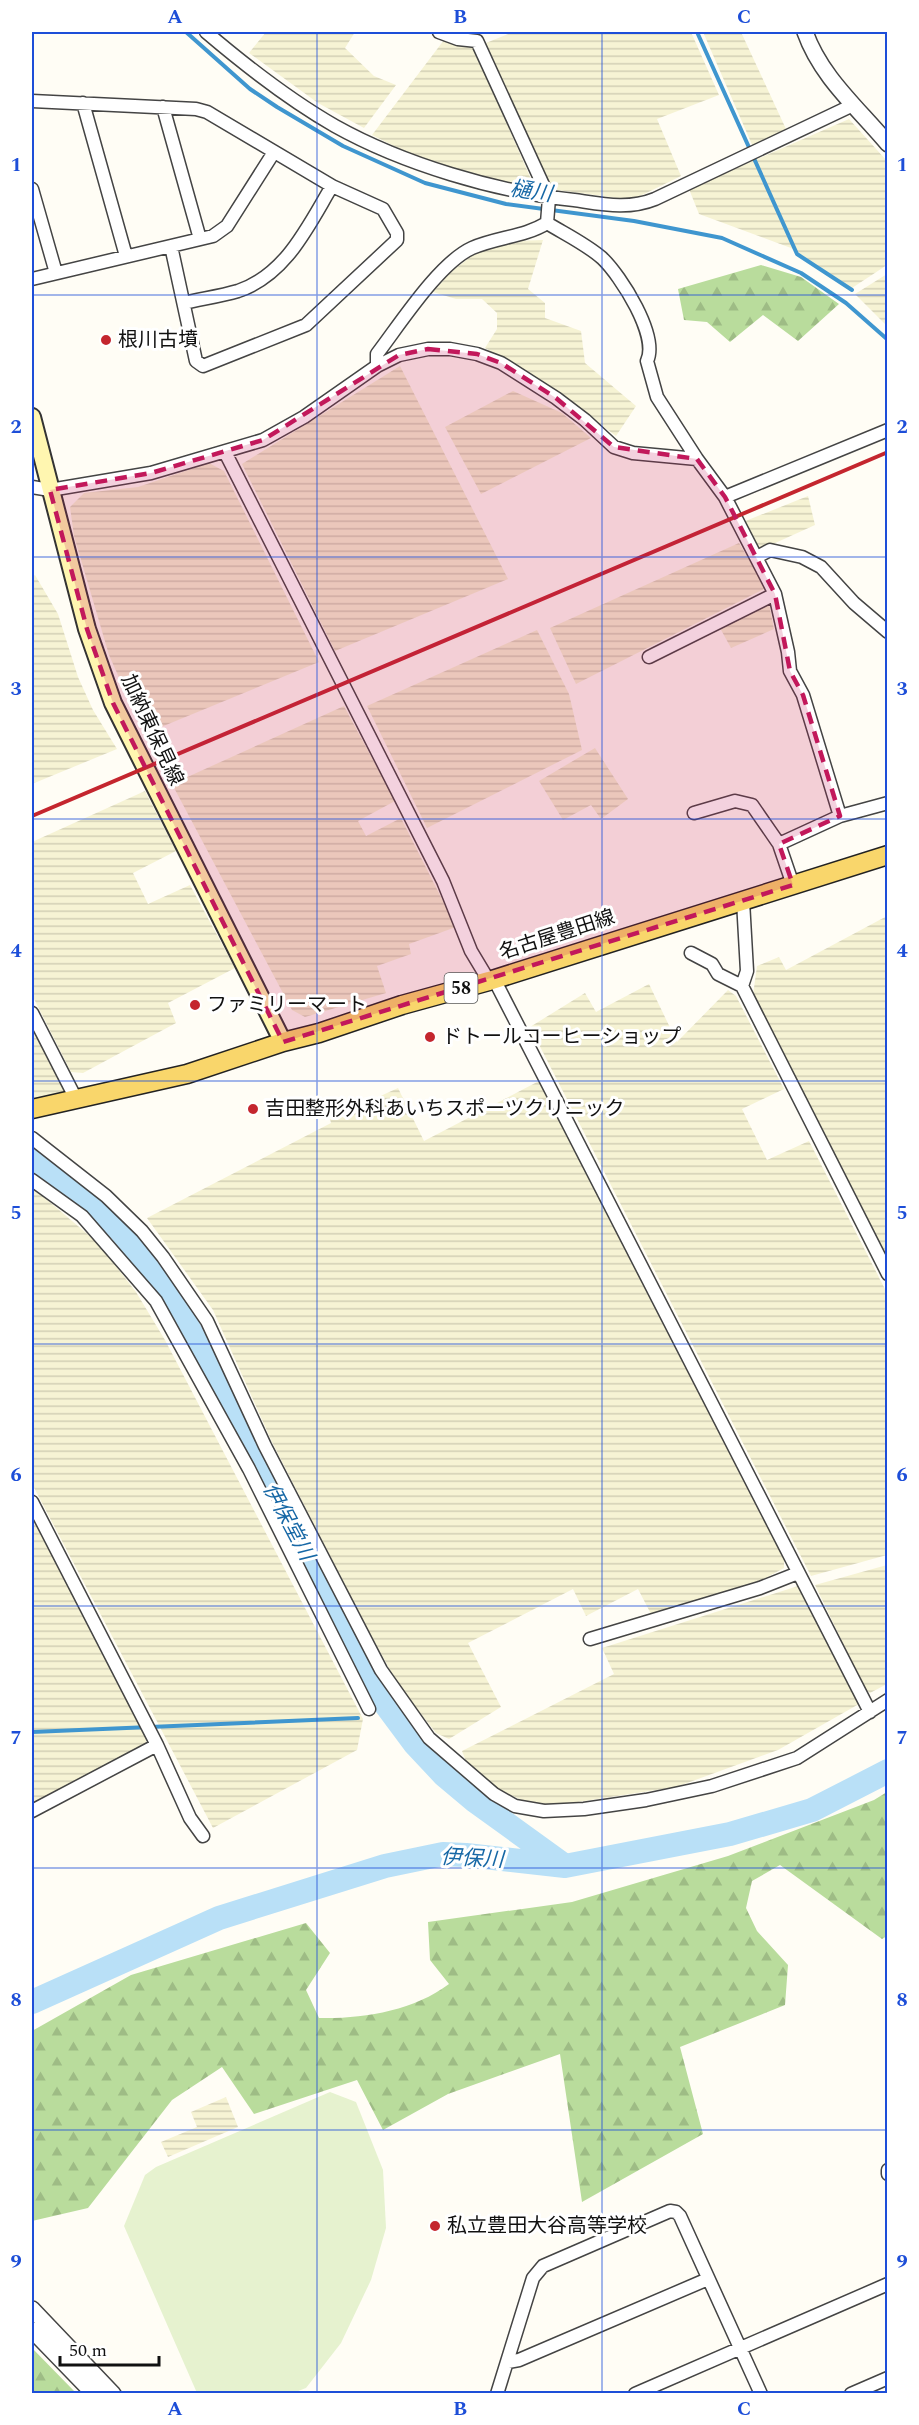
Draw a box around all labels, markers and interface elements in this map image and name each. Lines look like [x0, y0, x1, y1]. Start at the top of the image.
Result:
text: A [167, 2, 183, 32]
text: B [453, 2, 467, 32]
text: C [737, 2, 751, 32]
text: 1 [10, 150, 22, 180]
text: 1 [896, 150, 908, 180]
water label: 樋川 [508, 173, 556, 211]
place label: 根川古墳 [118, 325, 198, 355]
marker: 根川古墳 [99, 333, 113, 347]
text: 2 [10, 412, 22, 442]
text: 2 [896, 412, 908, 442]
street label: 加納東保見線 [113, 669, 191, 791]
text: 3 [10, 674, 22, 704]
text: 3 [896, 674, 908, 704]
street label: 名古屋豊田線 [495, 902, 619, 968]
text: 4 [10, 936, 22, 966]
text: 4 [896, 936, 908, 966]
road number: 58 [444, 973, 478, 1003]
place label: ファミリーマート [207, 990, 367, 1020]
marker: ファミリーマート [188, 998, 202, 1012]
place label: ドトールコーヒーショップ [442, 1022, 681, 1052]
marker: ドトールコーヒーショップ [423, 1030, 437, 1044]
place label: 吉田整形外科あいちスポーツクリニック [265, 1094, 625, 1124]
marker: 吉田整形外科あいちスポーツクリニック [246, 1102, 260, 1116]
text: 5 [10, 1198, 22, 1228]
text: 5 [896, 1198, 908, 1228]
text: 6 [10, 1460, 22, 1490]
text: 6 [896, 1460, 908, 1490]
water label: 伊保堂川 [254, 1477, 323, 1568]
text: 7 [10, 1723, 22, 1753]
text: 7 [896, 1723, 908, 1753]
water label: 伊保川 [440, 1841, 506, 1877]
text: 8 [10, 1985, 22, 2015]
text: 8 [896, 1985, 908, 2015]
place label: 私立豊田大谷高等学校 [447, 2211, 647, 2241]
marker: 私立豊田大谷高等学校 [428, 2219, 442, 2233]
text: 9 [10, 2247, 22, 2277]
text: 9 [896, 2247, 908, 2277]
scale bar [60, 2329, 159, 2367]
text: 50 m [69, 2337, 107, 2364]
text: A [167, 2394, 183, 2424]
text: B [453, 2394, 467, 2424]
text: C [737, 2394, 751, 2424]

